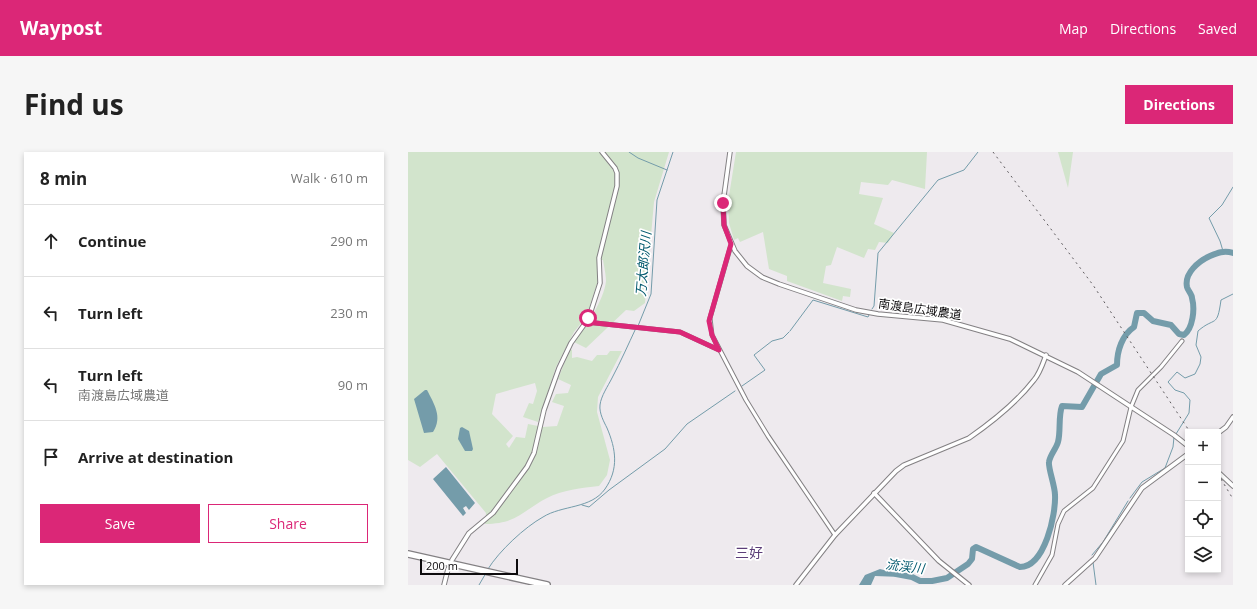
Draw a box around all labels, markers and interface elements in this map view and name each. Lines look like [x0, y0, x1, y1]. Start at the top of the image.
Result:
text: Waypost [20, 15, 102, 41]
text: Map [1059, 19, 1088, 38]
text: Directions [1110, 19, 1176, 38]
text: Saved [1198, 19, 1237, 38]
text: Find us [24, 85, 124, 123]
button: Directions [1125, 85, 1233, 124]
text: 8 min [40, 167, 87, 190]
text: Walk · 610 m [291, 169, 368, 187]
route end [714, 194, 732, 212]
water label: 万太郎沢川 [631, 229, 655, 297]
icon: ahead [40, 230, 62, 252]
text: Continue [78, 231, 146, 251]
text: 290 m [330, 232, 368, 250]
street label: 南渡島広域農道 [877, 295, 963, 323]
icon: left [40, 302, 62, 324]
text: Turn left [78, 303, 143, 323]
text: 230 m [330, 304, 368, 322]
route start [579, 309, 597, 327]
text: Turn left [78, 365, 143, 385]
icon: left [40, 374, 62, 396]
text: 90 m [338, 376, 368, 394]
text: 南渡島広域農道 [78, 386, 169, 404]
map controls [1185, 429, 1221, 573]
button: + [1185, 429, 1221, 465]
icon: arrive [40, 446, 62, 468]
text: Arrive at destination [78, 447, 233, 467]
button: − [1185, 465, 1221, 501]
button: locate [1185, 501, 1221, 537]
button: Save [40, 504, 200, 543]
button: Share [208, 504, 368, 543]
button: layers [1185, 537, 1221, 573]
district label: 三好 [735, 543, 763, 562]
water label: 流渓川 [885, 555, 927, 578]
scale bar [420, 557, 518, 576]
text: 200 m [426, 558, 458, 573]

